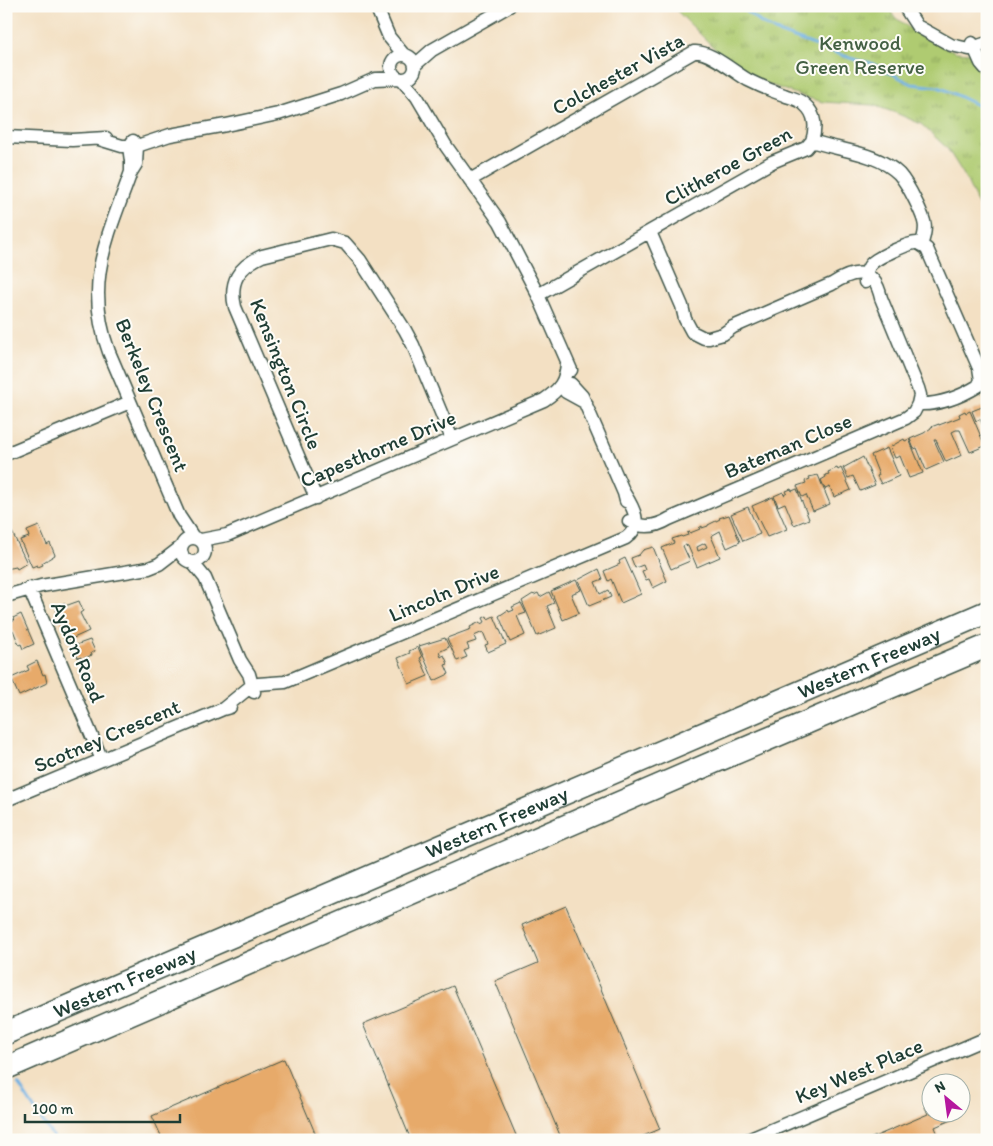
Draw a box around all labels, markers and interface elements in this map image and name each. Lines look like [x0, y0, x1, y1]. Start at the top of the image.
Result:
street label: Colchester Vista [548, 27, 688, 120]
park label: Kenwood Green Reserve [795, 30, 925, 79]
street label: Clitheroe Green [660, 120, 796, 211]
street label: Kensington Circle [245, 295, 328, 453]
street label: Berkeley Crescent [110, 315, 195, 475]
street label: Capesthorne Drive [296, 404, 459, 493]
street label: Bateman Close [720, 407, 855, 484]
street label: Lincoln Drive [385, 558, 503, 627]
street label: Aydon Road [46, 597, 111, 707]
street label: Western Freeway [794, 621, 944, 704]
street label: Scotney Crescent [30, 693, 184, 778]
street label: Western Freeway [421, 780, 572, 864]
street label: Western Freeway [49, 940, 200, 1023]
street label: Key West Place [791, 1032, 927, 1109]
north arrow [920, 1074, 970, 1124]
text: N [932, 1077, 948, 1097]
scale bar [25, 1091, 180, 1123]
text: 100 m [32, 1100, 74, 1118]

